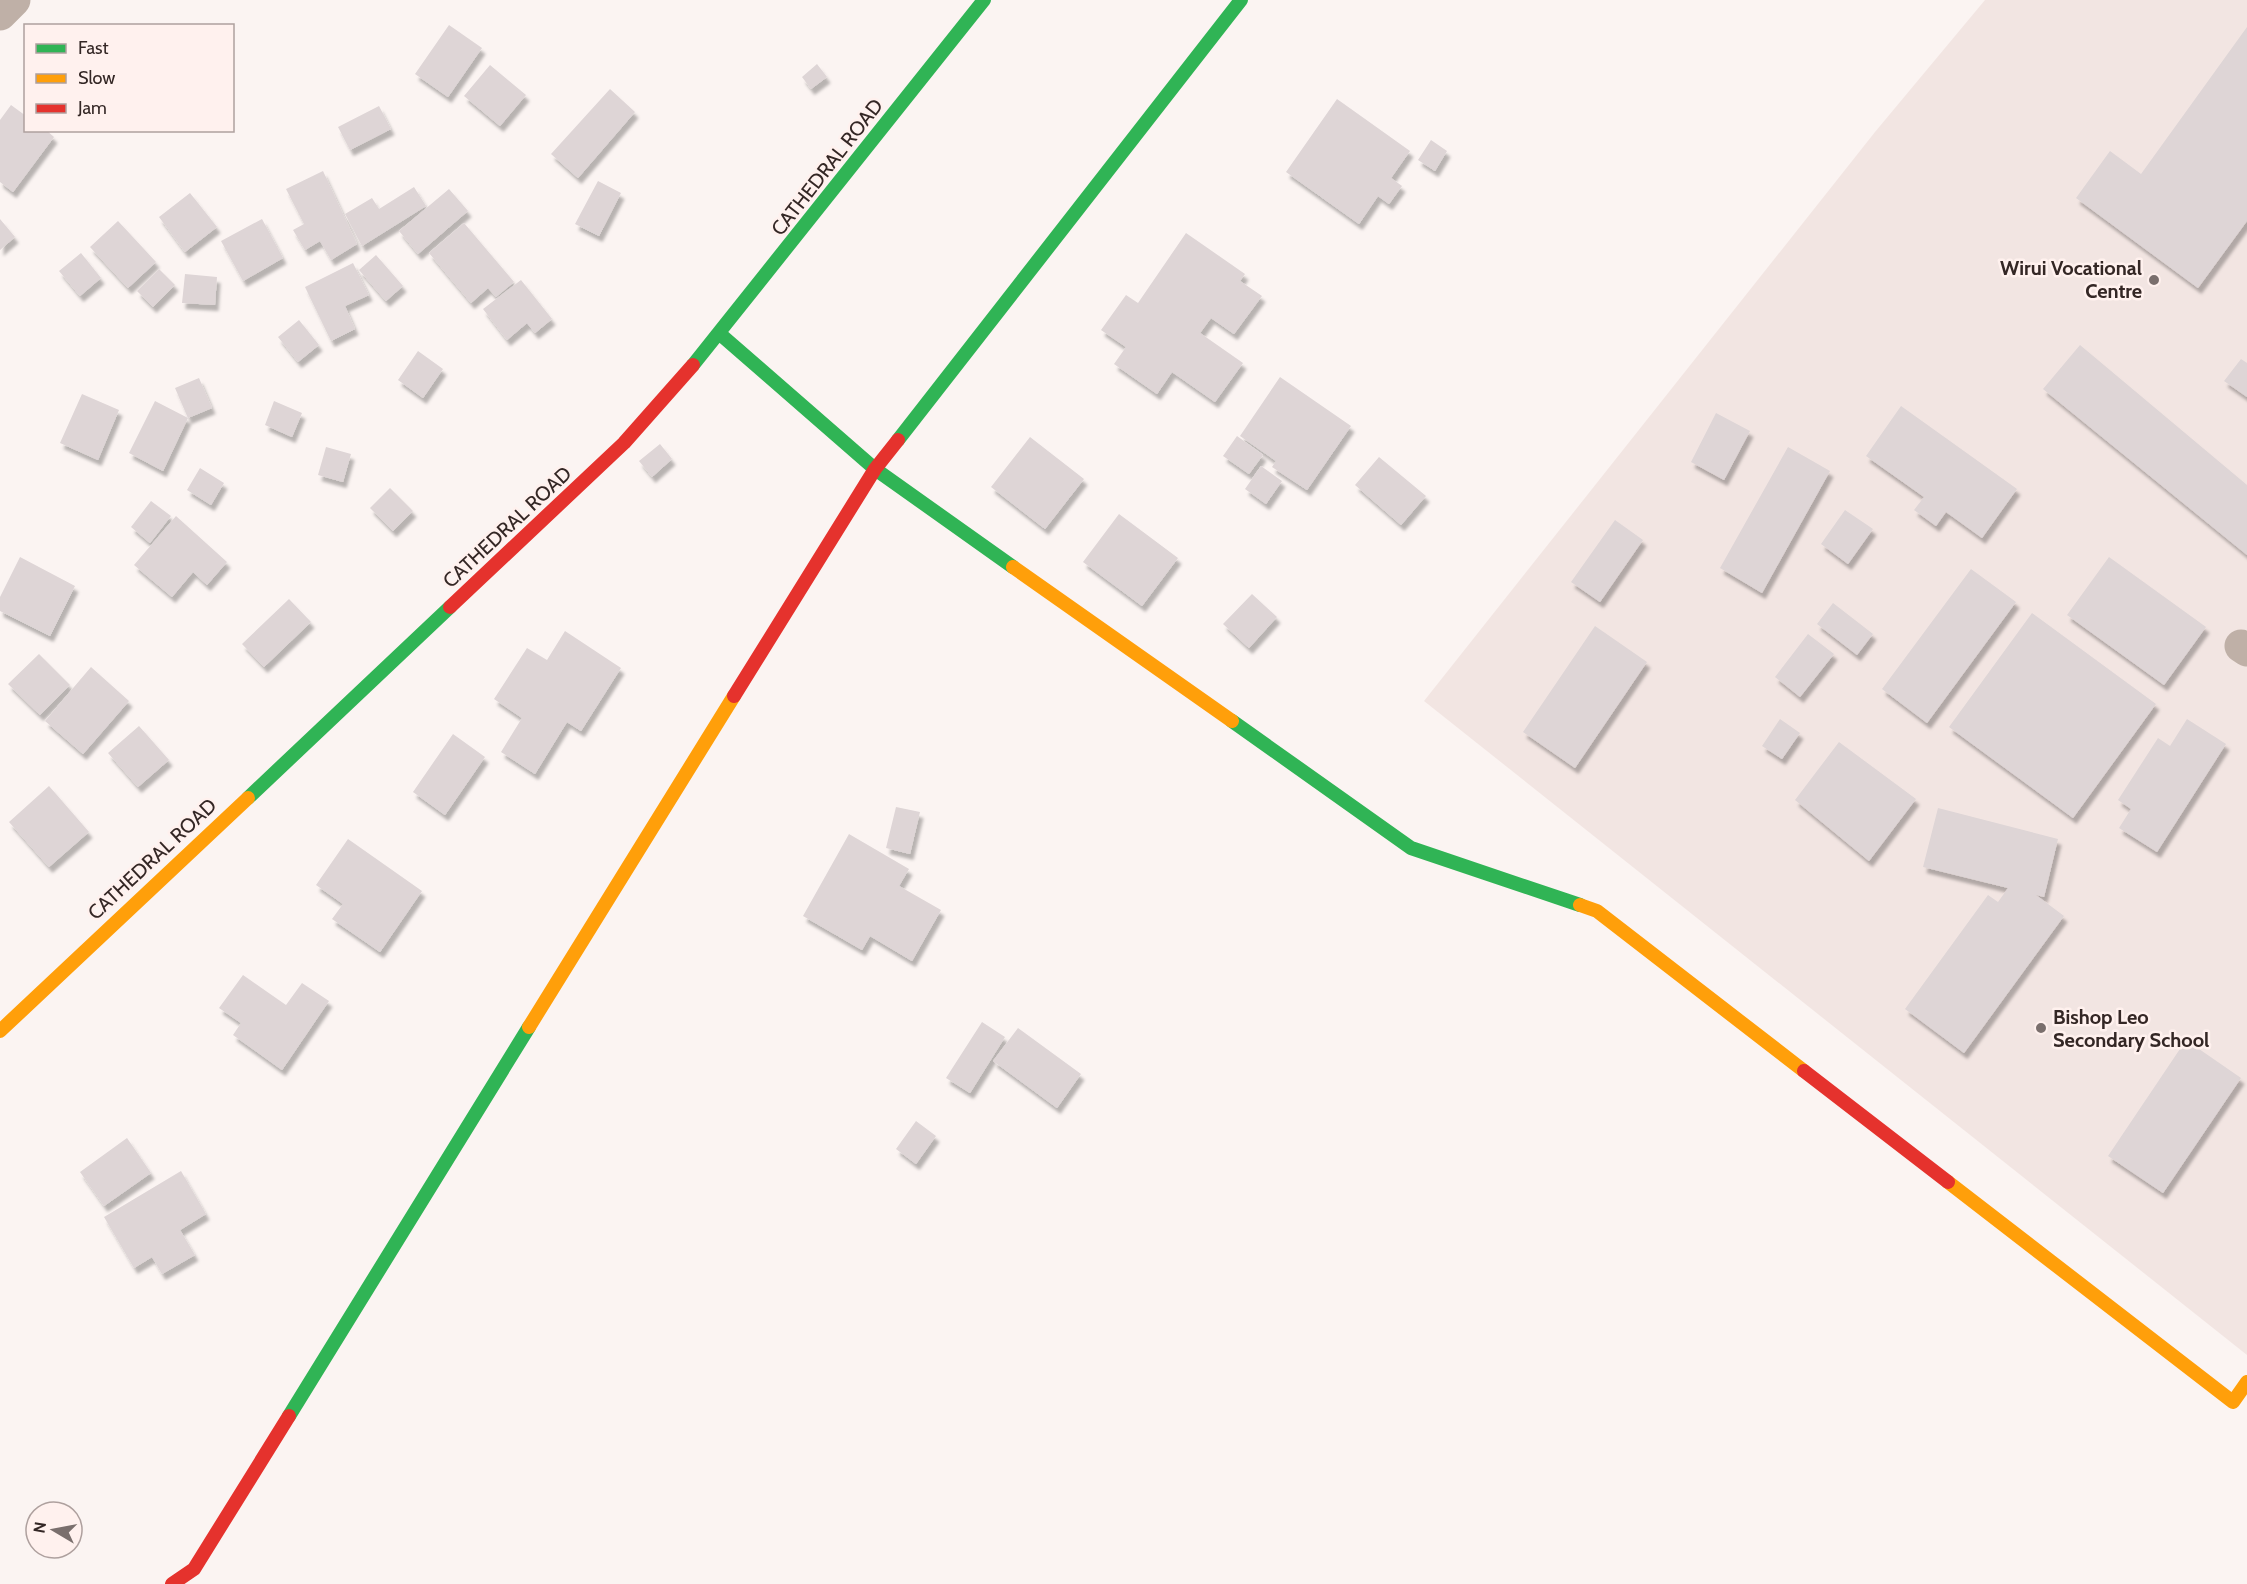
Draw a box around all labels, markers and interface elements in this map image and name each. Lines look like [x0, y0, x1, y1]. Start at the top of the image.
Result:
legend [24, 24, 234, 132]
text: Fast [78, 37, 109, 59]
text: Slow [78, 67, 115, 89]
street label: CATHEDRAL ROAD [766, 94, 888, 240]
text: Jam [77, 97, 107, 119]
place label: Wirui Vocational Centre [2000, 256, 2142, 303]
marker: Wirui Vocational Centre [2147, 273, 2161, 287]
street label: CATHEDRAL ROAD [438, 461, 576, 593]
street label: CATHEDRAL ROAD [83, 793, 221, 925]
place label: Bishop Leo Secondary School [2053, 1005, 2209, 1052]
marker: Bishop Leo Secondary School [2034, 1021, 2048, 1035]
north arrow [24, 1500, 84, 1560]
text: N [29, 1520, 50, 1535]

